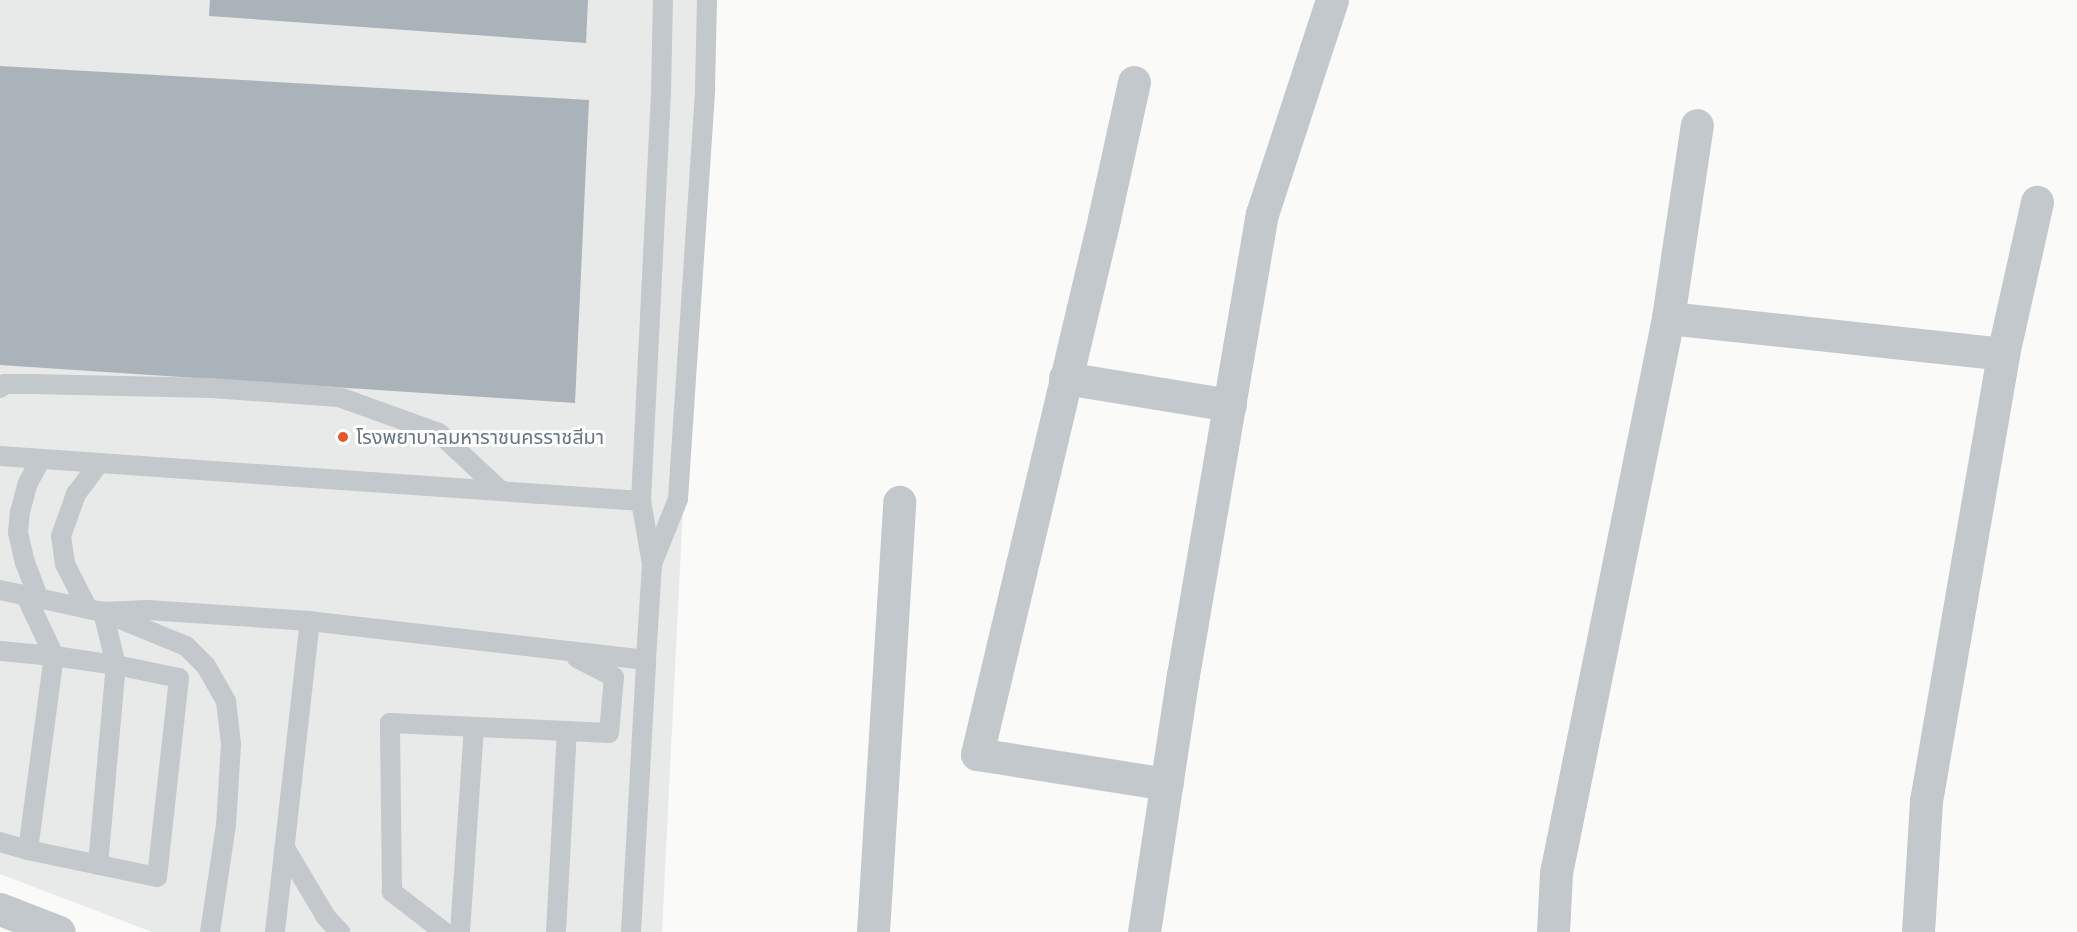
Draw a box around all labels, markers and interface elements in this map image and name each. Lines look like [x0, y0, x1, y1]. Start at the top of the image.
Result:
place label: โรงพยาบาลมหาราชนครราชสีมา [356, 425, 604, 449]
marker: โรงพยาบาลมหาราชนครราชสีมา [334, 428, 352, 446]

